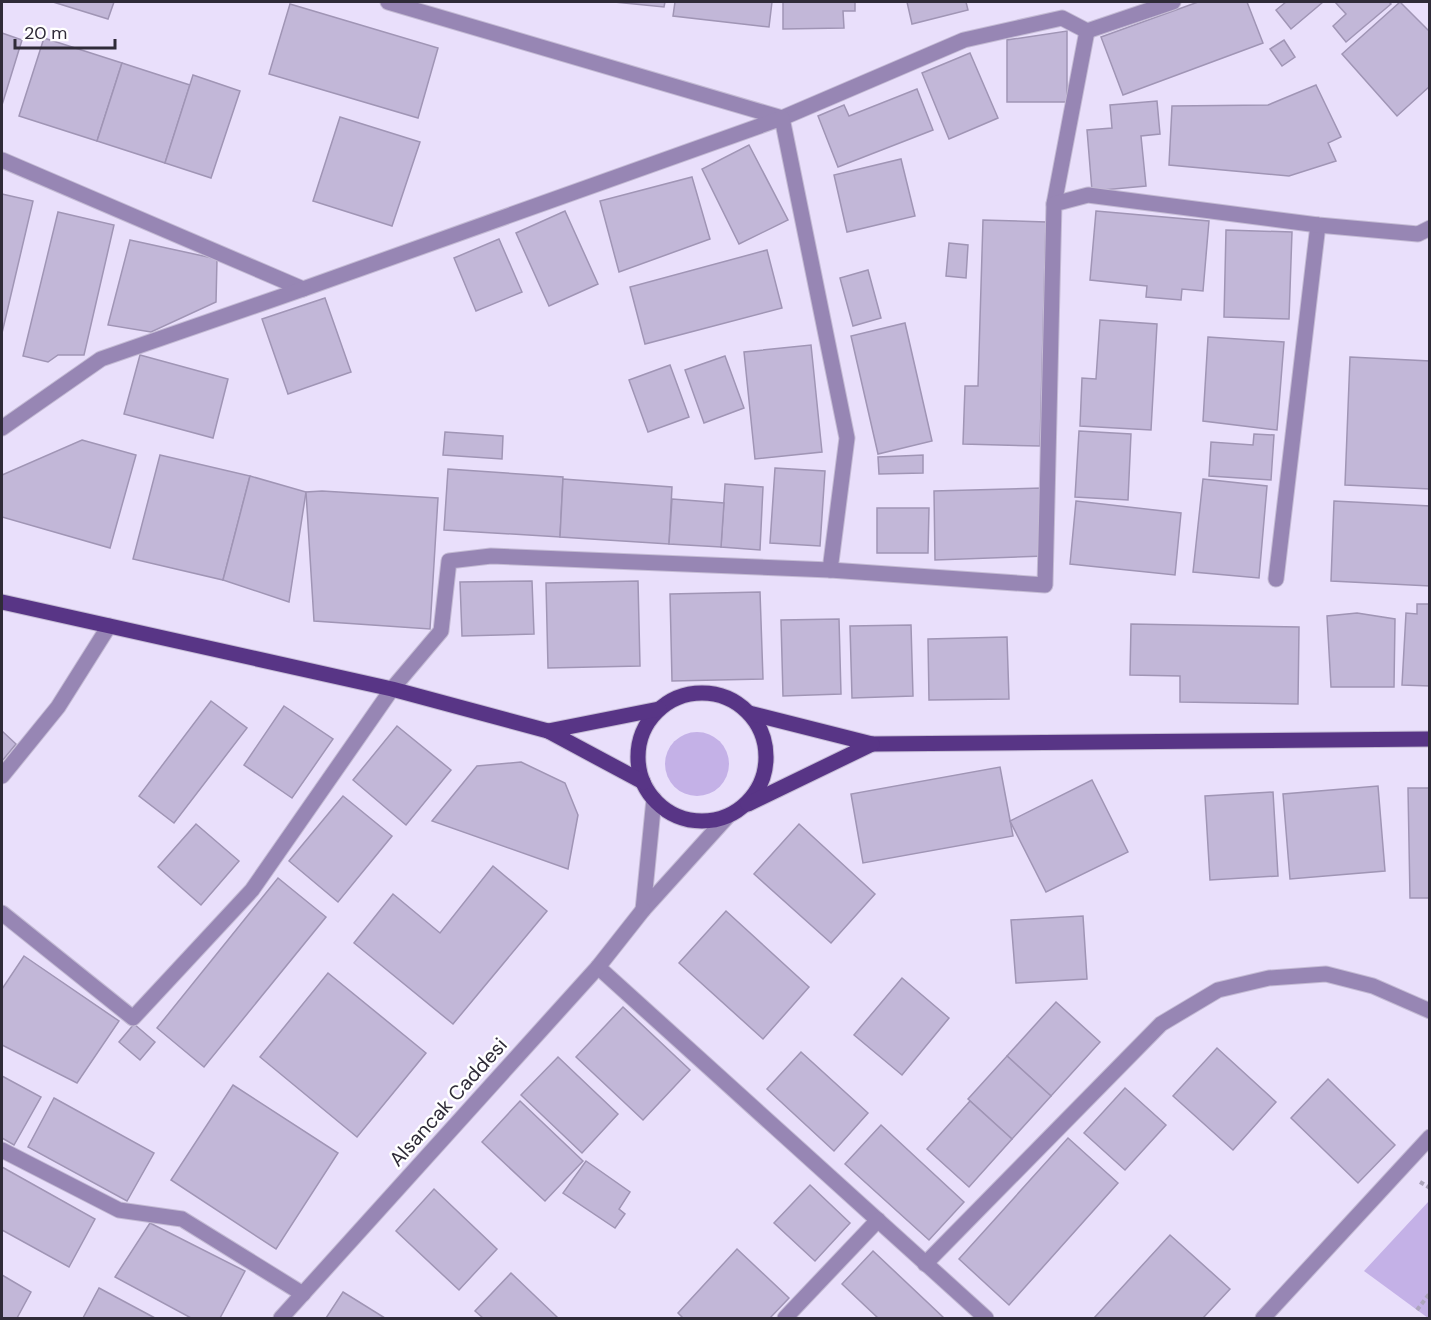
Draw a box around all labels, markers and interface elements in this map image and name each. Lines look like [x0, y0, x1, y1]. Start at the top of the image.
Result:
scale bar [15, 12, 116, 50]
text: 20 m [24, 21, 67, 45]
street label: Alsancak Caddesi [383, 1032, 513, 1172]

